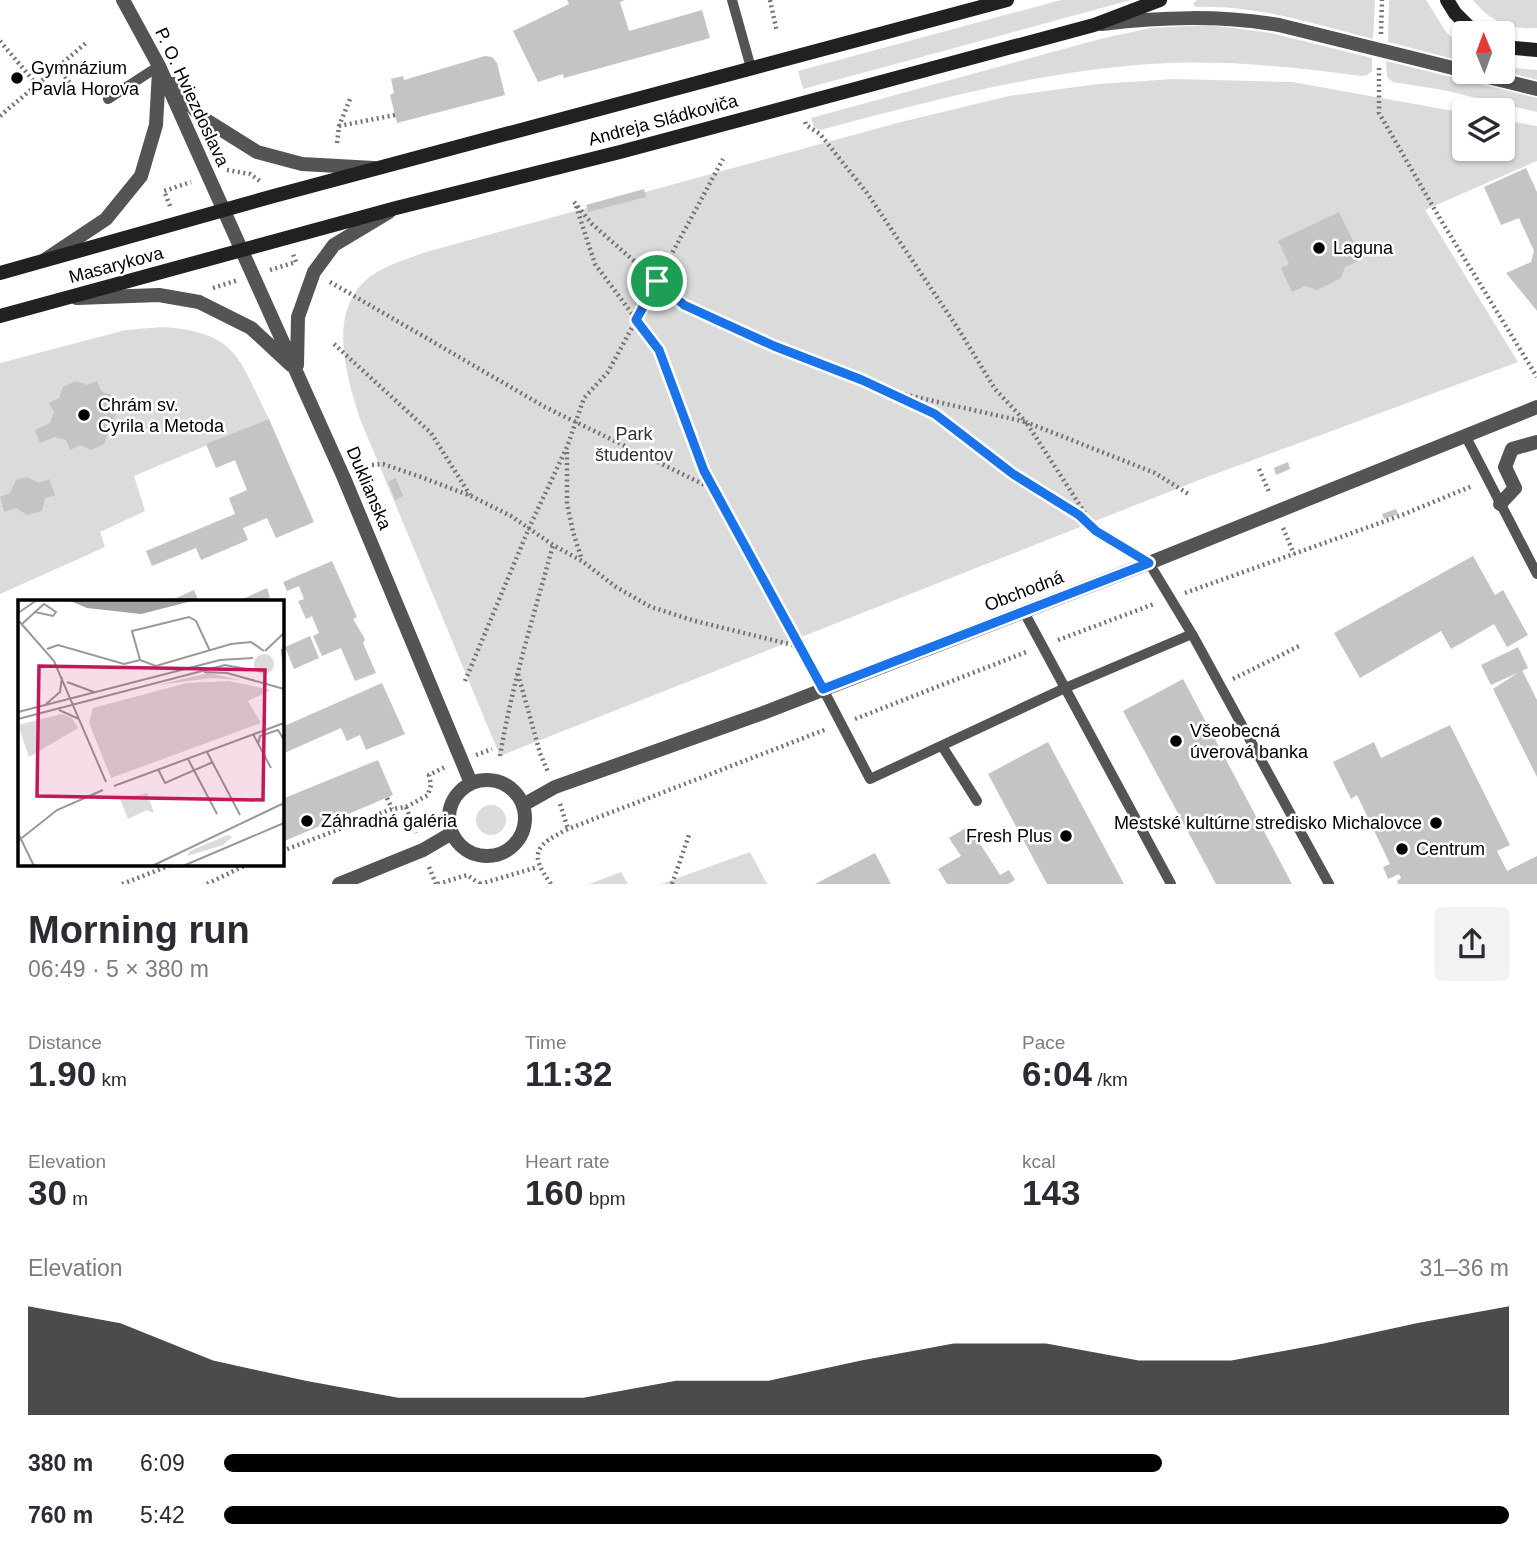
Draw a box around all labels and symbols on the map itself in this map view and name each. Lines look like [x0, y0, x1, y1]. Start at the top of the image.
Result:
north arrow [1452, 21, 1516, 84]
street label: P. O. Hviezdoslava [151, 24, 233, 170]
place label: Gymnázium Pavla Horova [31, 58, 140, 99]
marker: Gymnázium Pavla Horova [9, 70, 25, 86]
street label: Andreja Sládkoviča [586, 90, 741, 150]
place label: Laguna [1333, 238, 1394, 258]
marker: Laguna [1311, 240, 1327, 256]
street label: Masarykova [67, 243, 166, 287]
pin [627, 251, 687, 311]
place label: Chrám sv. Cyrila a Metoda [98, 395, 225, 436]
marker: Chrám sv. Cyrila a Metoda [76, 407, 92, 423]
park label: Park študentov [595, 424, 673, 465]
street label: Duklianska [343, 444, 396, 533]
street label: Obchodná [982, 566, 1067, 615]
inset map [18, 600, 284, 866]
place label: Všeobecná úverová banka [1190, 721, 1309, 762]
marker: Všeobecná úverová banka [1168, 733, 1184, 749]
place label: Záhradná galéria [321, 811, 458, 831]
marker: Záhradná galéria [299, 813, 315, 829]
place label: Mestské kultúrne stredisko Michalovce [1114, 813, 1422, 833]
marker: Mestské kultúrne stredisko Michalovce [1428, 815, 1444, 831]
place label: Fresh Plus [966, 826, 1052, 846]
marker: Fresh Plus [1058, 828, 1074, 844]
place label: Centrum [1416, 839, 1485, 859]
marker: Centrum [1394, 841, 1410, 857]

